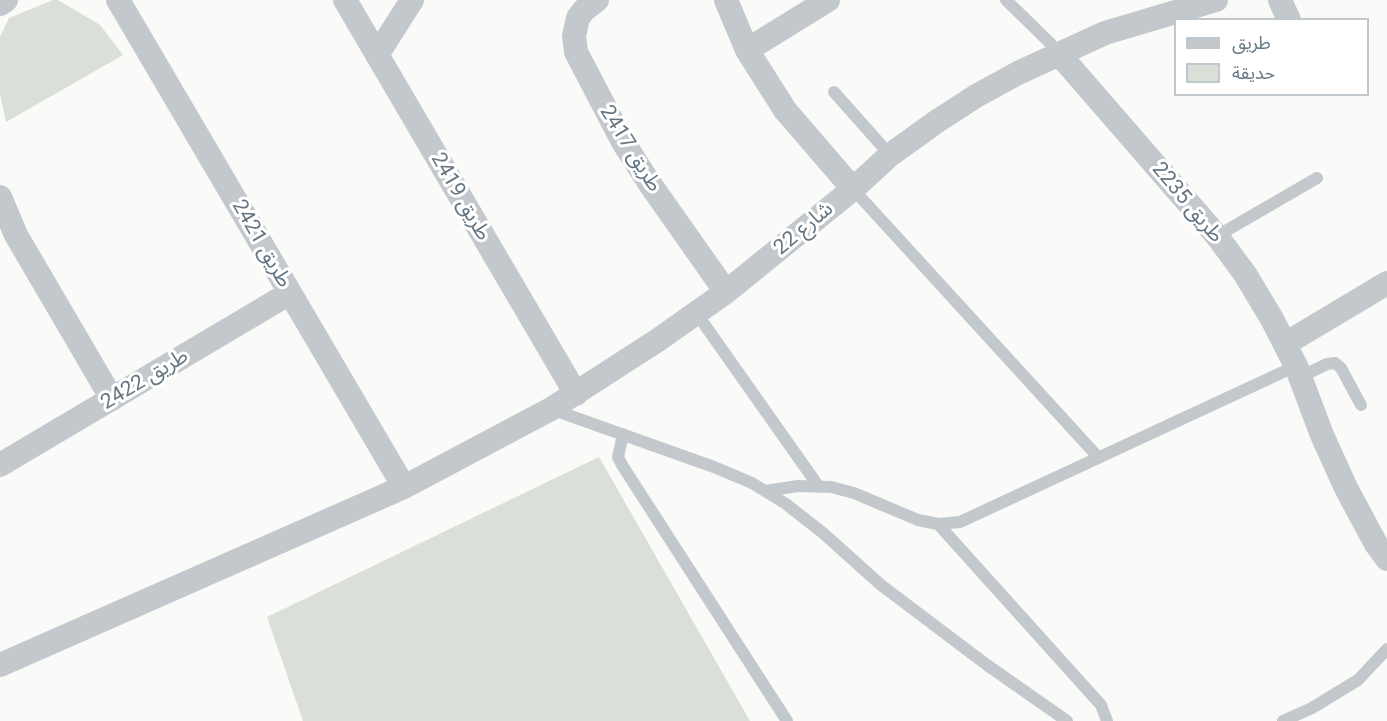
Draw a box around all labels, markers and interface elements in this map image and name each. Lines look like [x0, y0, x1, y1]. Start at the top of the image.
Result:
legend [1174, 18, 1369, 96]
text: طريق [1232, 32, 1271, 53]
text: حديقة [1232, 62, 1275, 83]
street label: طريق 2417 [593, 101, 667, 197]
street label: طريق 2419 [425, 148, 495, 246]
street label: طريق 2235 [1146, 158, 1228, 248]
street label: طريق 2421 [226, 195, 296, 293]
street label: شارع 22 [769, 197, 839, 261]
street label: طريق 2422 [97, 344, 193, 416]

